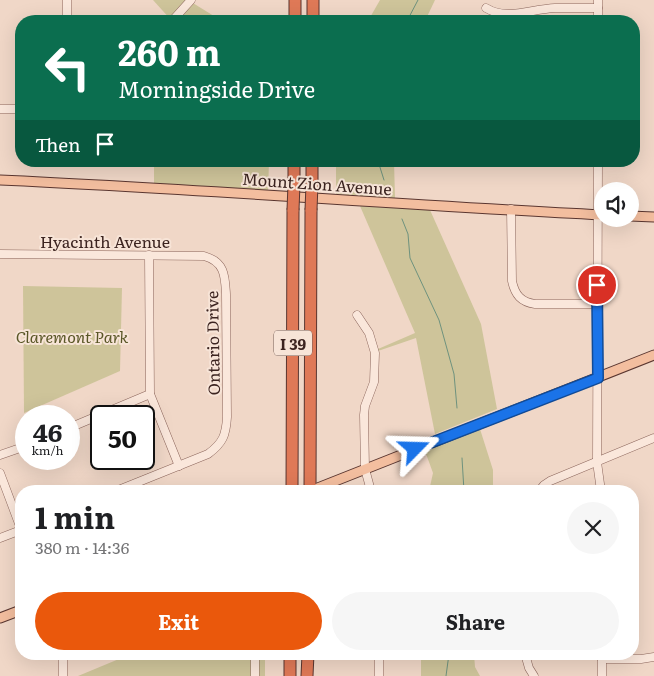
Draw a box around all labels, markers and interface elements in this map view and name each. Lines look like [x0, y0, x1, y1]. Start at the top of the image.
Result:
text: 260 m [118, 25, 221, 77]
icon: left [35, 35, 100, 100]
text: Morningside Drive [118, 72, 315, 105]
text: Then [35, 130, 81, 158]
icon: arrive [91, 130, 119, 158]
street label: Mount Zion Avenue [241, 166, 393, 200]
map controls [594, 182, 639, 227]
button: sound [594, 182, 639, 227]
street label: Hyacinth Avenue [40, 229, 170, 253]
pin [576, 264, 618, 306]
icon: arrive [583, 271, 611, 299]
street label: Ontario Drive [199, 291, 225, 395]
park label: Claremont Park [16, 324, 129, 348]
road number: I 39 [274, 330, 312, 356]
speed limit sign: 50 [90, 405, 155, 470]
text: 46 [33, 413, 62, 450]
position arrow [388, 422, 440, 474]
text: km/h [32, 441, 63, 459]
text: 1 min [35, 494, 115, 538]
button: close [567, 502, 619, 554]
text: 380 m · 14:36 [35, 535, 129, 559]
button: Exit [35, 592, 322, 650]
button: Share [332, 592, 619, 650]

